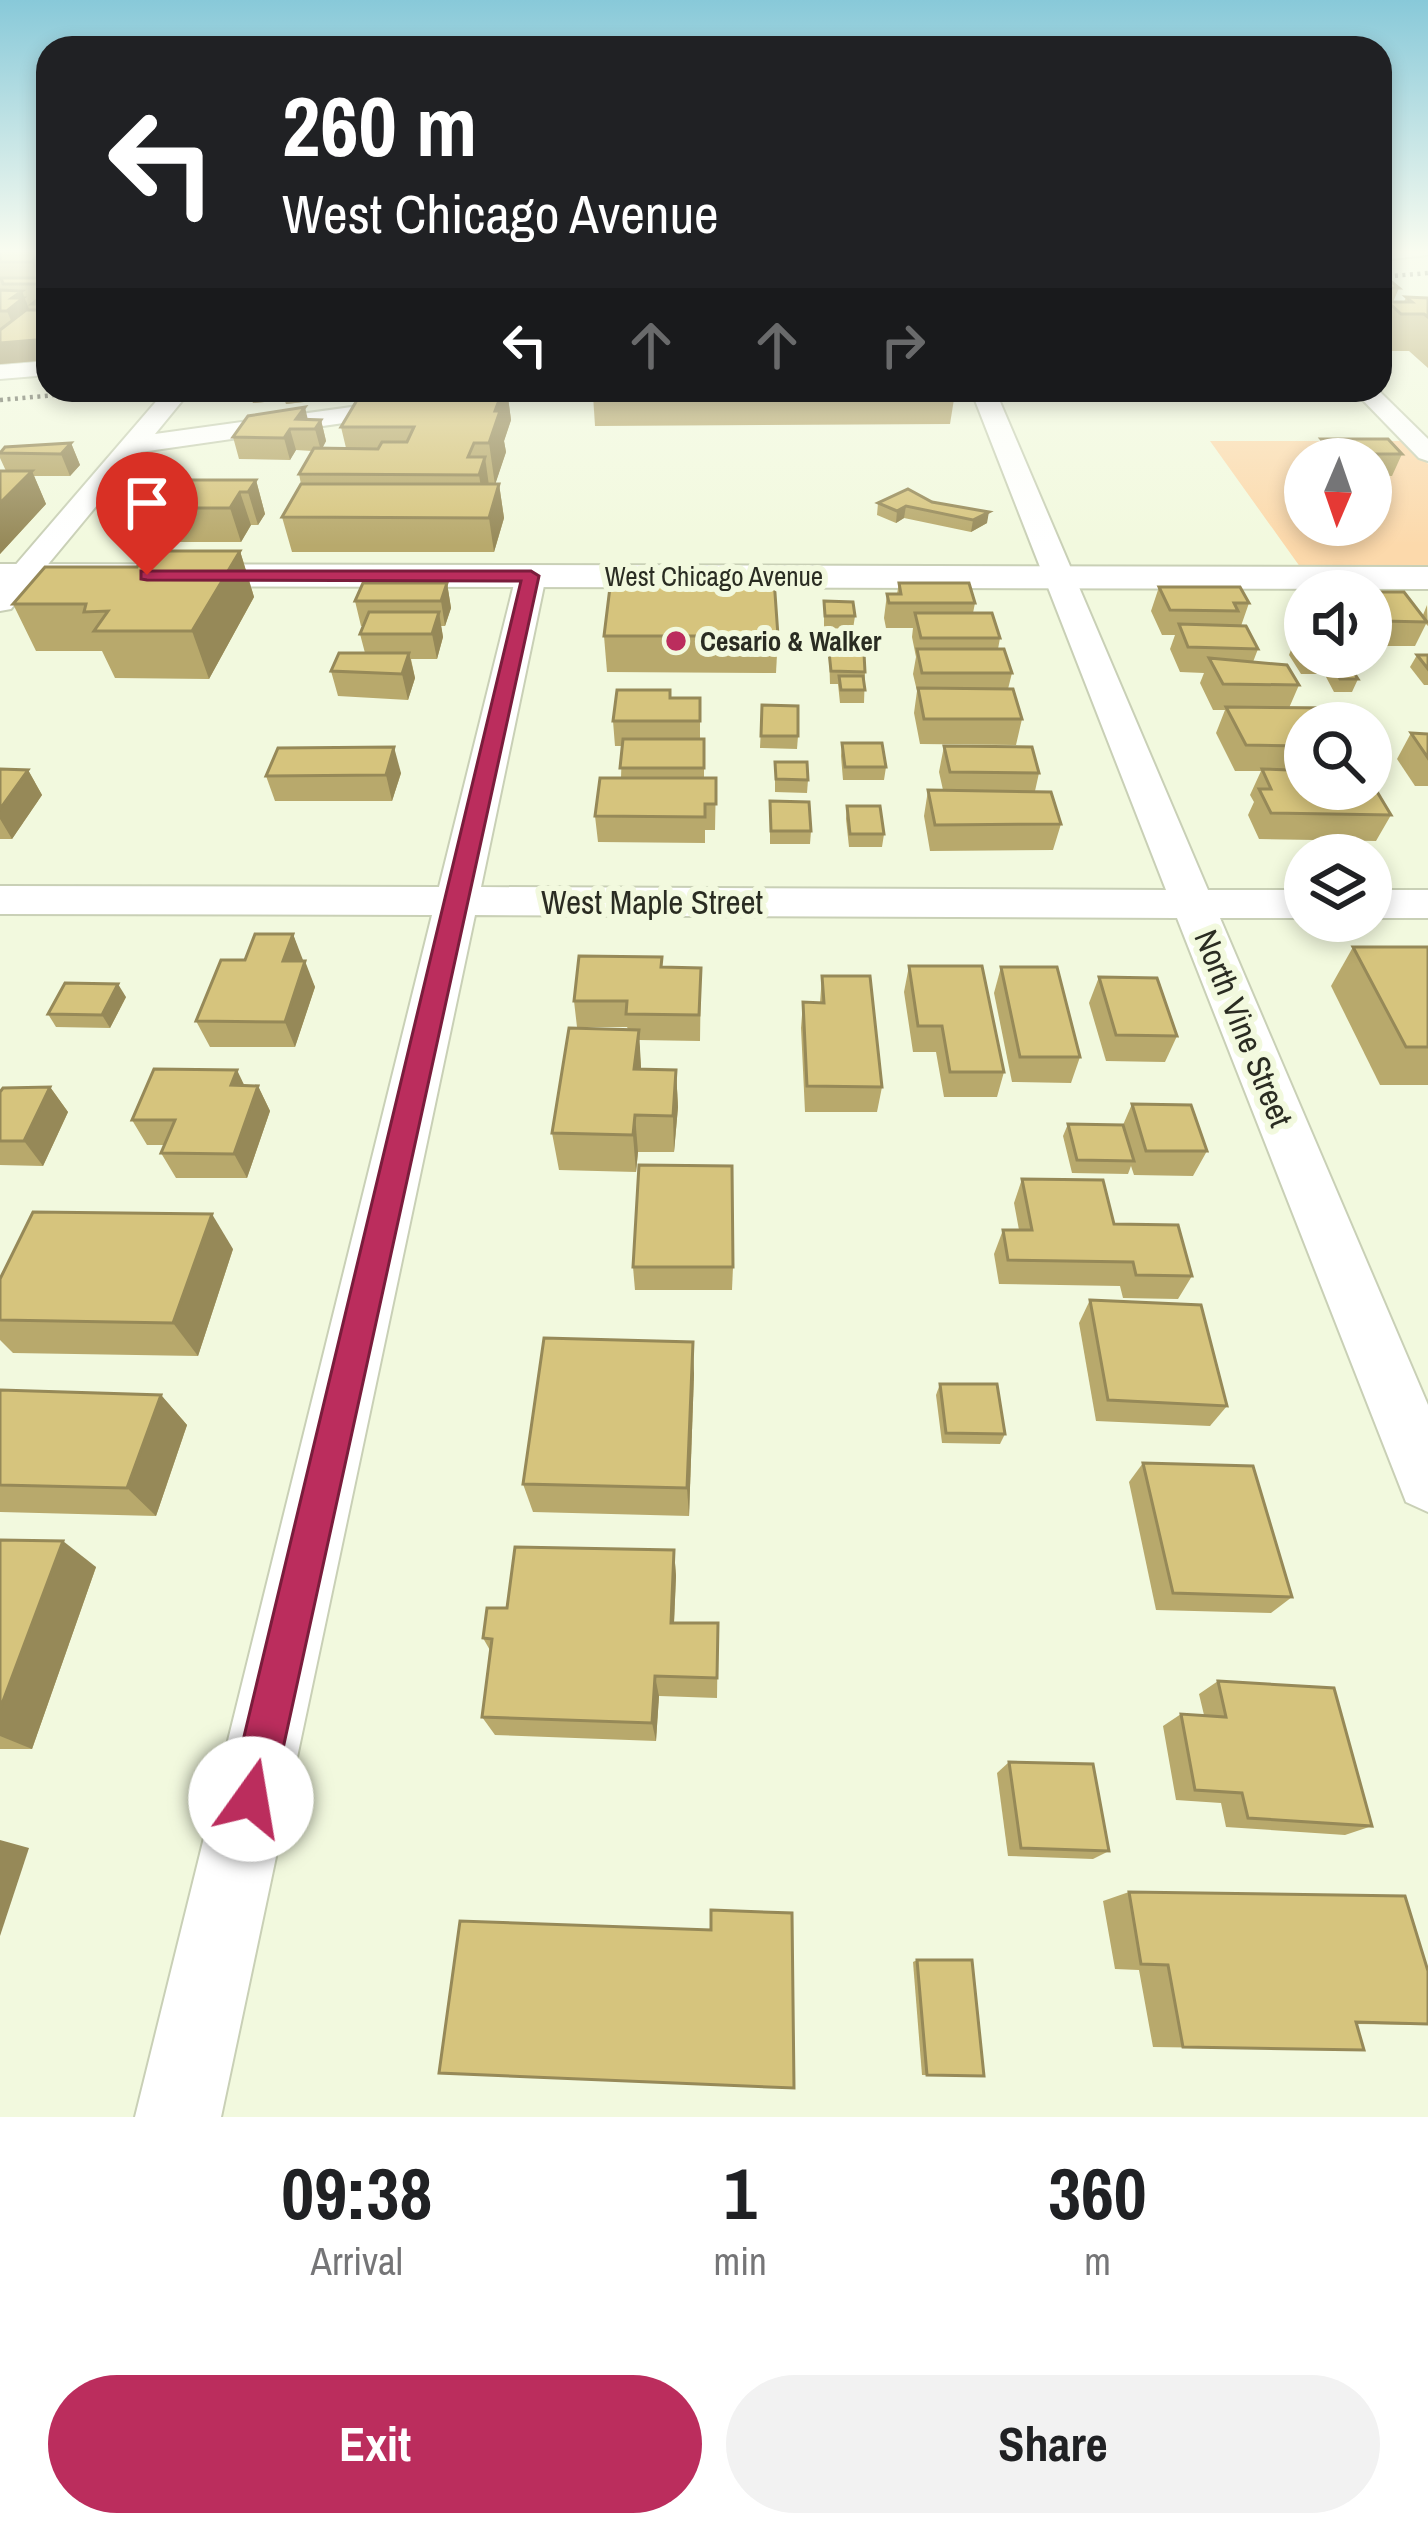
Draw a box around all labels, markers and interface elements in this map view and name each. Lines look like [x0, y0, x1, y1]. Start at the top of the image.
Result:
text: 260 m [282, 69, 477, 182]
icon: left [84, 84, 240, 240]
text: West Chicago Avenue [282, 177, 719, 250]
icon: left [492, 312, 558, 378]
icon: ahead [618, 312, 684, 378]
icon: ahead [744, 312, 810, 378]
icon: right [870, 312, 936, 378]
north arrow [1284, 438, 1392, 546]
map controls [1284, 438, 1392, 942]
pin [96, 452, 198, 575]
icon: arrive [114, 470, 180, 536]
street label: West Chicago Avenue [605, 558, 823, 594]
button: sound [1284, 570, 1392, 678]
place label: Cesario & Walker [700, 623, 882, 659]
marker: Cesario & Walker [663, 628, 689, 654]
button: search [1284, 702, 1392, 810]
button: layers [1284, 834, 1392, 942]
street label: West Maple Street [541, 880, 763, 924]
street label: North Vine Street [1185, 923, 1303, 1133]
position arrow [188, 1736, 314, 1862]
text: 09:38 [281, 2144, 432, 2241]
text: 1 [724, 2144, 757, 2241]
text: 360 [1048, 2144, 1147, 2241]
text: Arrival [311, 2235, 403, 2287]
text: min [714, 2235, 767, 2287]
text: m [1084, 2235, 1111, 2287]
button: Exit [48, 2375, 702, 2513]
button: Share [726, 2375, 1380, 2513]

